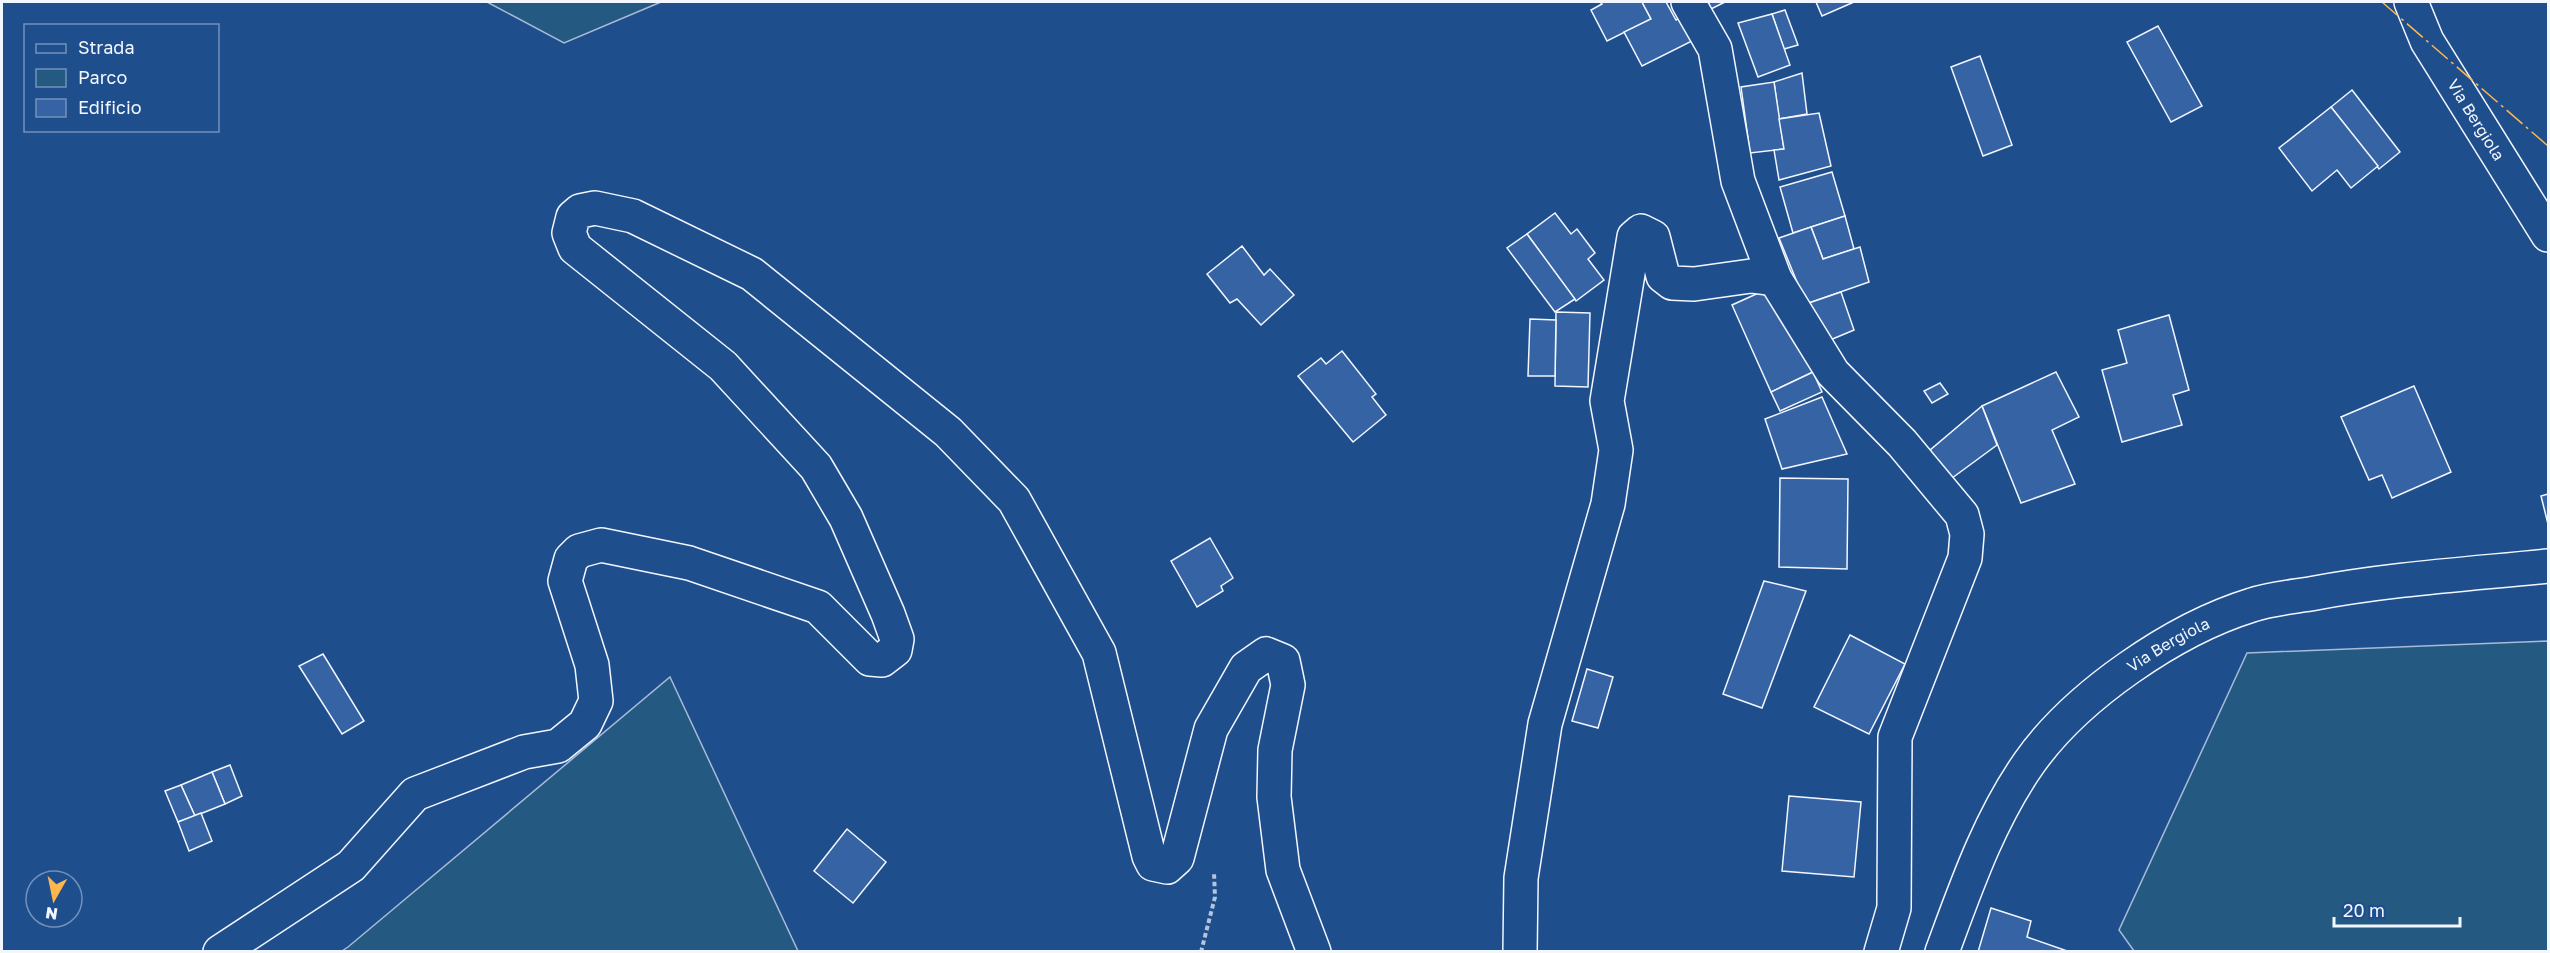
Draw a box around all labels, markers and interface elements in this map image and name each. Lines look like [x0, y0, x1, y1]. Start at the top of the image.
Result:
legend [24, 24, 219, 132]
text: Strada [78, 36, 135, 58]
text: Parco [78, 66, 127, 88]
street label: Via Bergiola [2443, 75, 2509, 164]
text: Edificio [78, 96, 142, 118]
street label: Via Bergiola [2123, 613, 2213, 676]
north arrow [24, 869, 84, 929]
scale bar [2334, 890, 2460, 928]
text: 20 m [2343, 899, 2385, 921]
text: N [44, 903, 59, 925]

